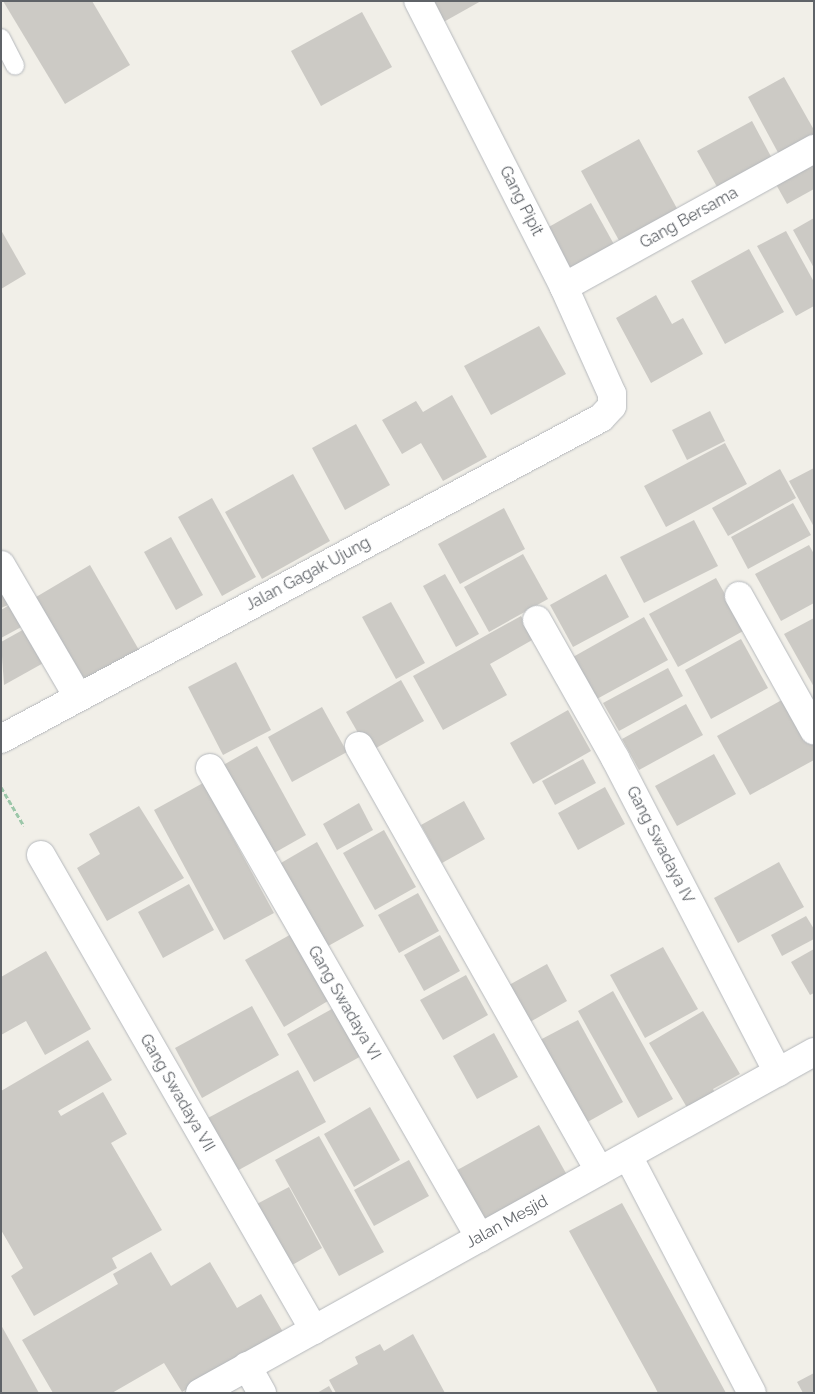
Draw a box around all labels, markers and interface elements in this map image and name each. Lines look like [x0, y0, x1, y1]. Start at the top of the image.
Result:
street label: Gang Pipit [495, 163, 547, 239]
street label: Gang Bersama [637, 183, 741, 253]
street label: Jalan Gagak Ujung [242, 533, 374, 615]
street label: Gang Swadaya IV [622, 783, 698, 907]
street label: Gang Swadaya VI [303, 942, 385, 1064]
street label: Gang Swadaya VII [135, 1031, 219, 1155]
street label: Jalan Mesjid [463, 1192, 551, 1252]

